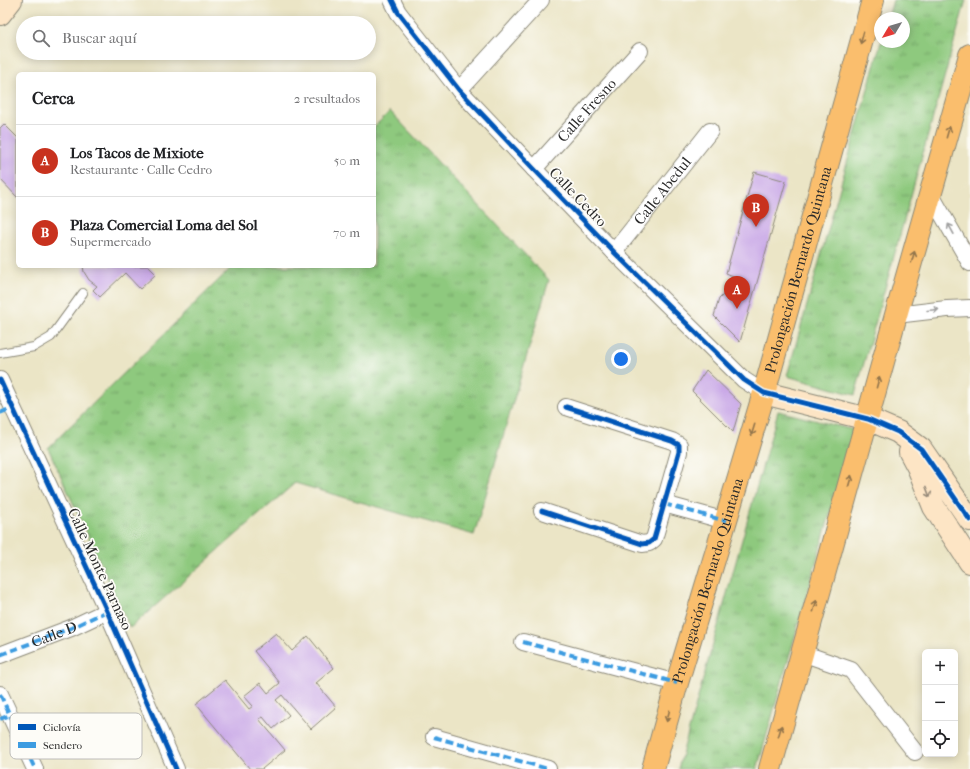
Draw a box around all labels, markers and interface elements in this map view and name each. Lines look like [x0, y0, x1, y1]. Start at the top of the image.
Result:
north arrow [874, 12, 910, 48]
search box [16, 16, 376, 60]
icon: search [30, 27, 52, 49]
text: Buscar aquí [62, 29, 137, 47]
one-way arrow [858, 31, 866, 44]
street label: Calle Fresno [554, 74, 620, 146]
text: Cerca [32, 88, 74, 108]
text: 2 resultados [294, 91, 360, 106]
one-way arrow [945, 125, 952, 138]
text: Los Tacos de Mixiote [70, 144, 204, 162]
text: A [41, 153, 49, 168]
text: 50 m [334, 153, 360, 168]
street label: Calle Abedul [630, 153, 695, 228]
text: Restaurante · Calle Cedro [70, 162, 212, 177]
street label: Prolongación Bernardo Quintana [761, 163, 836, 375]
street label: Calle Cedro [545, 164, 611, 231]
pin: B [743, 194, 769, 227]
text: Plaza Comercial Loma del Sol [70, 216, 258, 234]
one-way arrow [947, 223, 954, 235]
text: B [41, 225, 49, 240]
text: 70 m [333, 225, 360, 240]
text: Supermercado [70, 234, 151, 249]
one-way arrow [910, 250, 917, 263]
pin: A [724, 276, 750, 309]
one-way arrow [926, 306, 939, 314]
your location [611, 349, 631, 369]
one-way arrow [875, 376, 882, 389]
one-way arrow [749, 424, 756, 437]
street label: Prolongación Bernardo Quintana [668, 475, 747, 686]
one-way arrow [847, 475, 854, 488]
one-way arrow [924, 485, 932, 497]
street label: Calle Monte Parnaso [64, 505, 136, 633]
one-way arrow [812, 600, 819, 613]
street label: Calle D [29, 618, 80, 651]
map controls [922, 649, 958, 757]
button: + [922, 649, 958, 685]
button: − [922, 685, 958, 721]
one-way arrow [664, 709, 671, 722]
legend [10, 713, 142, 759]
text: Ciclovía [43, 721, 81, 734]
button: locate [922, 721, 958, 757]
one-way arrow [777, 725, 784, 738]
text: Sendero [43, 739, 82, 752]

